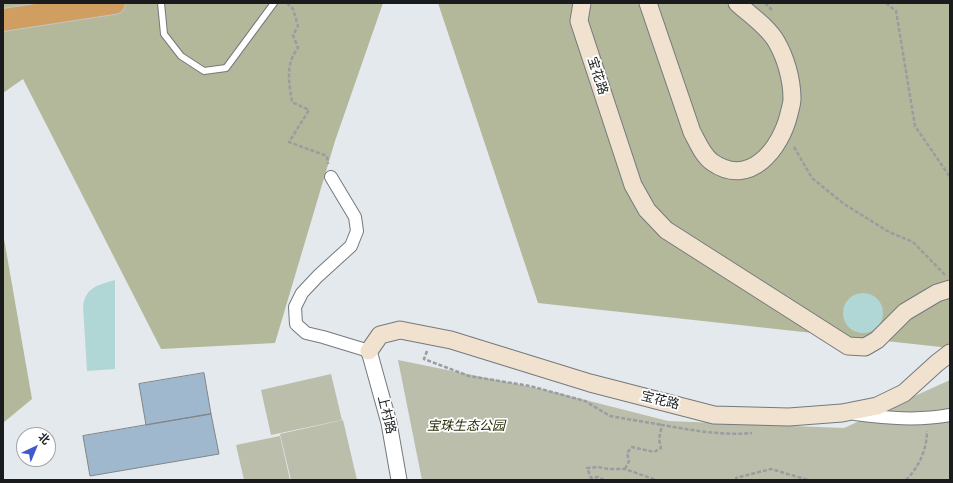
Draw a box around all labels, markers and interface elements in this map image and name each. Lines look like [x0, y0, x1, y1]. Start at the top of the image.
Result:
street label: 宝花路 [584, 55, 610, 97]
street label: 宝花路 [639, 389, 681, 413]
street label: 上村路 [374, 394, 398, 436]
park label: 宝珠生态公园 [427, 419, 505, 435]
north arrow [16, 427, 56, 467]
text: 北 [35, 430, 53, 448]

